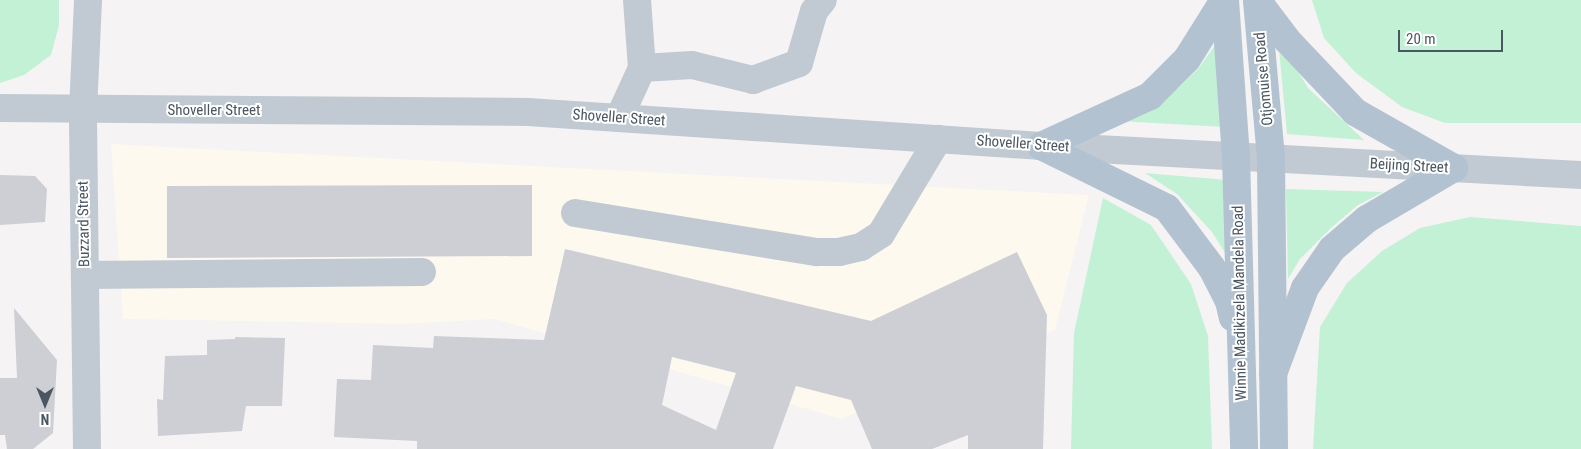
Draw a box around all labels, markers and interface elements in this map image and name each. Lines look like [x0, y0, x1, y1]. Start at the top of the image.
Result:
scale bar [1401, 20, 1506, 52]
text: 20 m [1406, 30, 1436, 48]
street label: Otjomuise Road [1251, 32, 1277, 126]
street label: Shoveller Street [168, 102, 260, 120]
street label: Shoveller Street [572, 106, 666, 130]
street label: Shoveller Street [976, 132, 1070, 156]
street label: Beijing Street [1369, 155, 1449, 177]
street label: Buzzard Street [74, 181, 94, 267]
street label: Winnie Madikizela Mandela Road [1229, 205, 1251, 401]
north arrow [20, 379, 70, 429]
text: N [41, 411, 49, 427]

